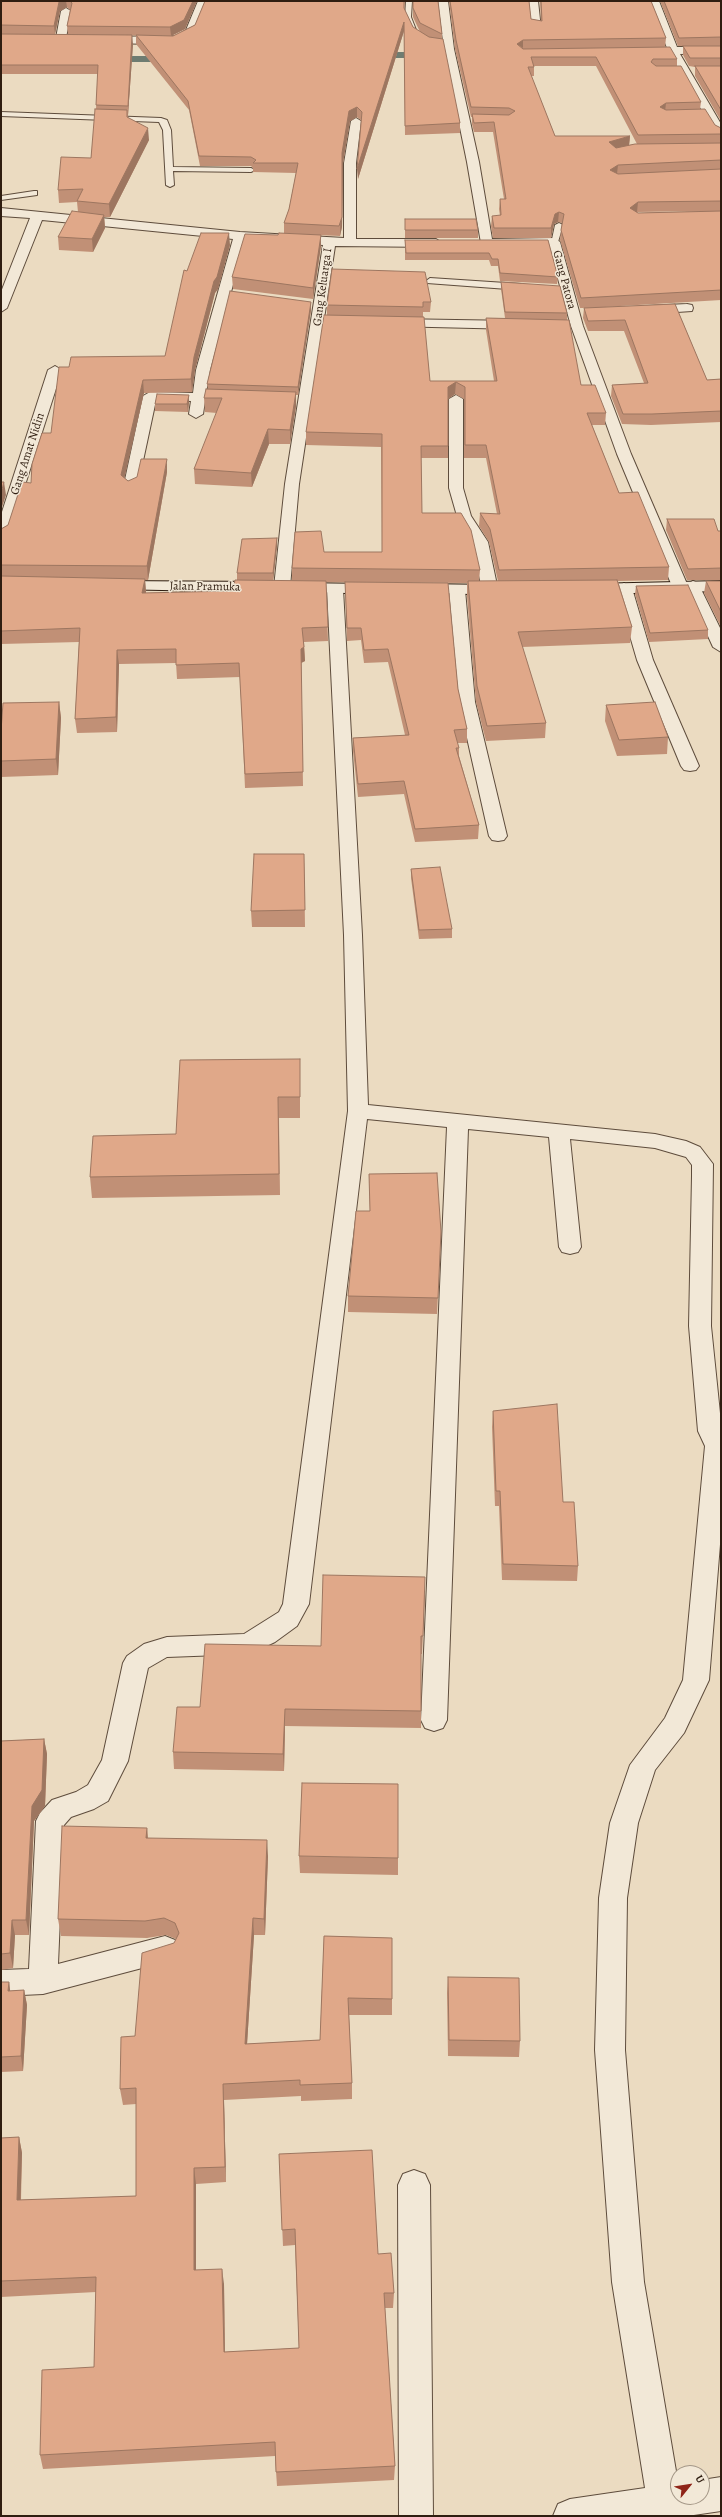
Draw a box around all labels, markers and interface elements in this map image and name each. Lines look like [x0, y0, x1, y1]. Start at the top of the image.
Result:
street label: Gang Keluarga I [310, 247, 336, 327]
street label: Gang Patora [549, 249, 579, 311]
street label: Gang Amat Nidin [8, 411, 48, 497]
street label: Jalan Pramuka [169, 579, 241, 595]
north arrow [670, 2465, 710, 2505]
text: U [692, 2472, 708, 2486]

